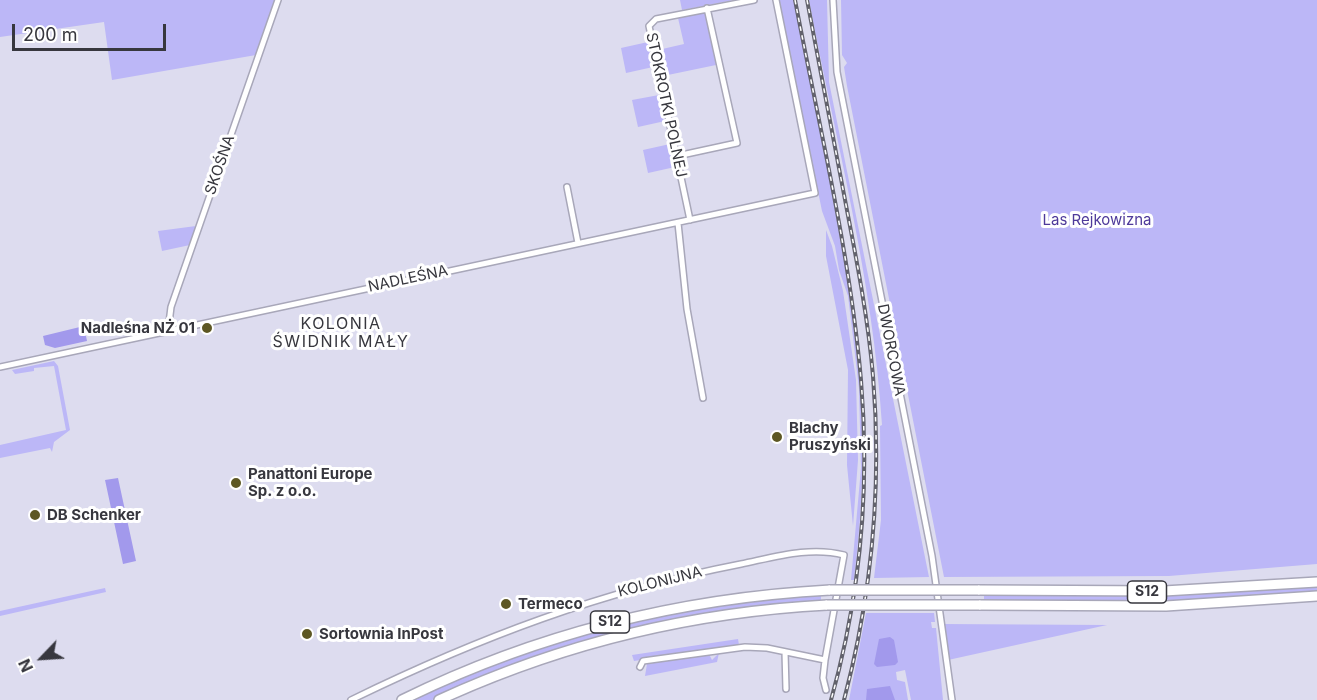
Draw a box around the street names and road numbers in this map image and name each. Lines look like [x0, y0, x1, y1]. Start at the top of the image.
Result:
street label: STOKROTKI POLNEJ [642, 31, 690, 179]
street label: SKOŚNA [201, 133, 239, 197]
street label: NADLEŚNA [366, 262, 450, 296]
street label: DWORCOWA [873, 302, 909, 398]
street label: KOLONIJNA [616, 563, 704, 601]
road number: S12 [1128, 581, 1166, 603]
road number: S12 [590, 611, 630, 633]

